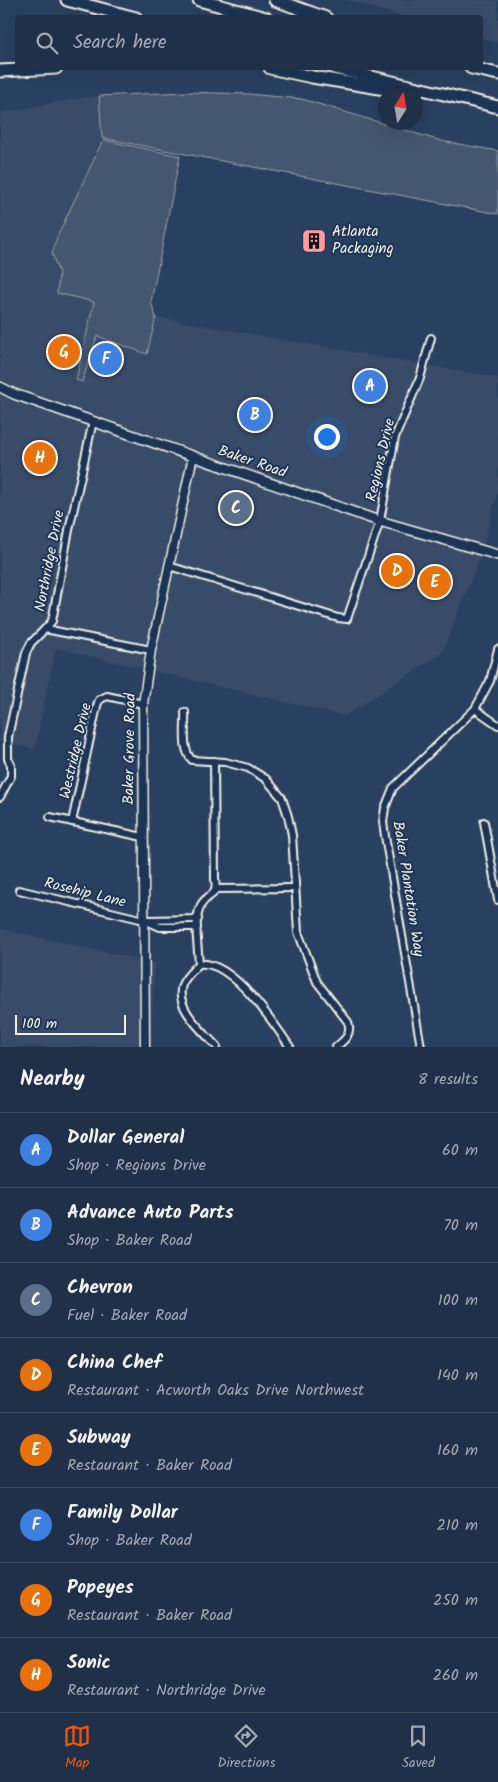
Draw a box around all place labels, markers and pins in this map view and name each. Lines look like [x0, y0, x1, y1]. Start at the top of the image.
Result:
place label: Atlanta Packaging [332, 220, 394, 261]
building icon: Atlanta Packaging [301, 228, 327, 254]
pin: G [48, 333, 80, 371]
pin: F [90, 340, 122, 378]
pin: A [354, 367, 386, 405]
pin: B [239, 396, 271, 434]
pin: H [24, 439, 56, 477]
pin: C [220, 489, 252, 527]
pin: D [381, 552, 413, 590]
pin: E [419, 563, 451, 601]

